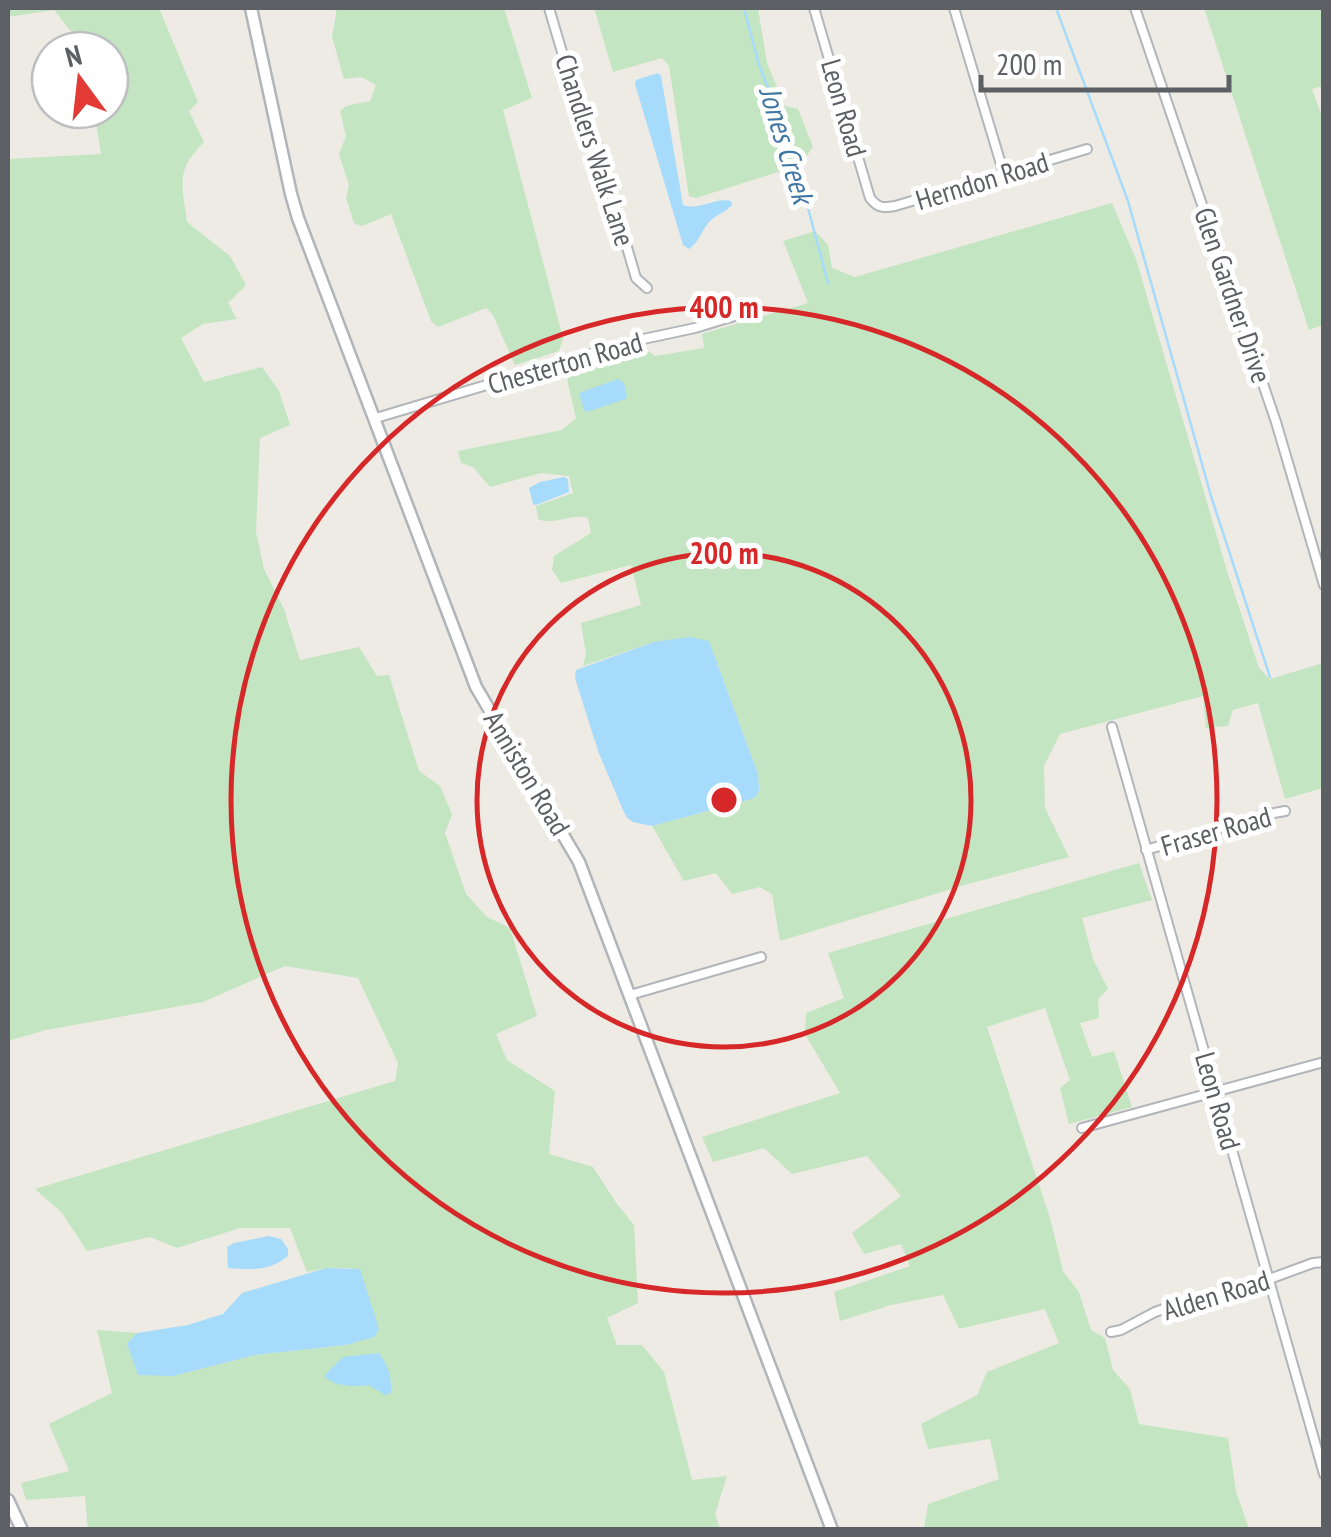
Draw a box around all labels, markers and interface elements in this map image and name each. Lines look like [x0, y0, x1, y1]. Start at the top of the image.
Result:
north arrow [30, 30, 130, 130]
scale bar [981, 30, 1228, 92]
text: N [61, 36, 85, 75]
text: 200 m [996, 44, 1062, 83]
street label: Chandlers Walk Lane [547, 49, 644, 250]
street label: Leon Road [813, 55, 876, 161]
water label: Jones Creek [751, 81, 825, 211]
street label: Herndon Road [911, 143, 1053, 218]
street label: Glen Gardner Drive [1186, 202, 1281, 387]
text: 400 m [689, 287, 759, 326]
street label: Chesterton Road [483, 323, 646, 402]
text: 200 m [689, 533, 759, 572]
street label: Anniston Road [476, 704, 579, 842]
centre of rings [706, 782, 742, 818]
street label: Fraser Road [1157, 797, 1275, 864]
street label: Leon Road [1187, 1048, 1250, 1154]
street label: Alden Road [1158, 1261, 1274, 1328]

